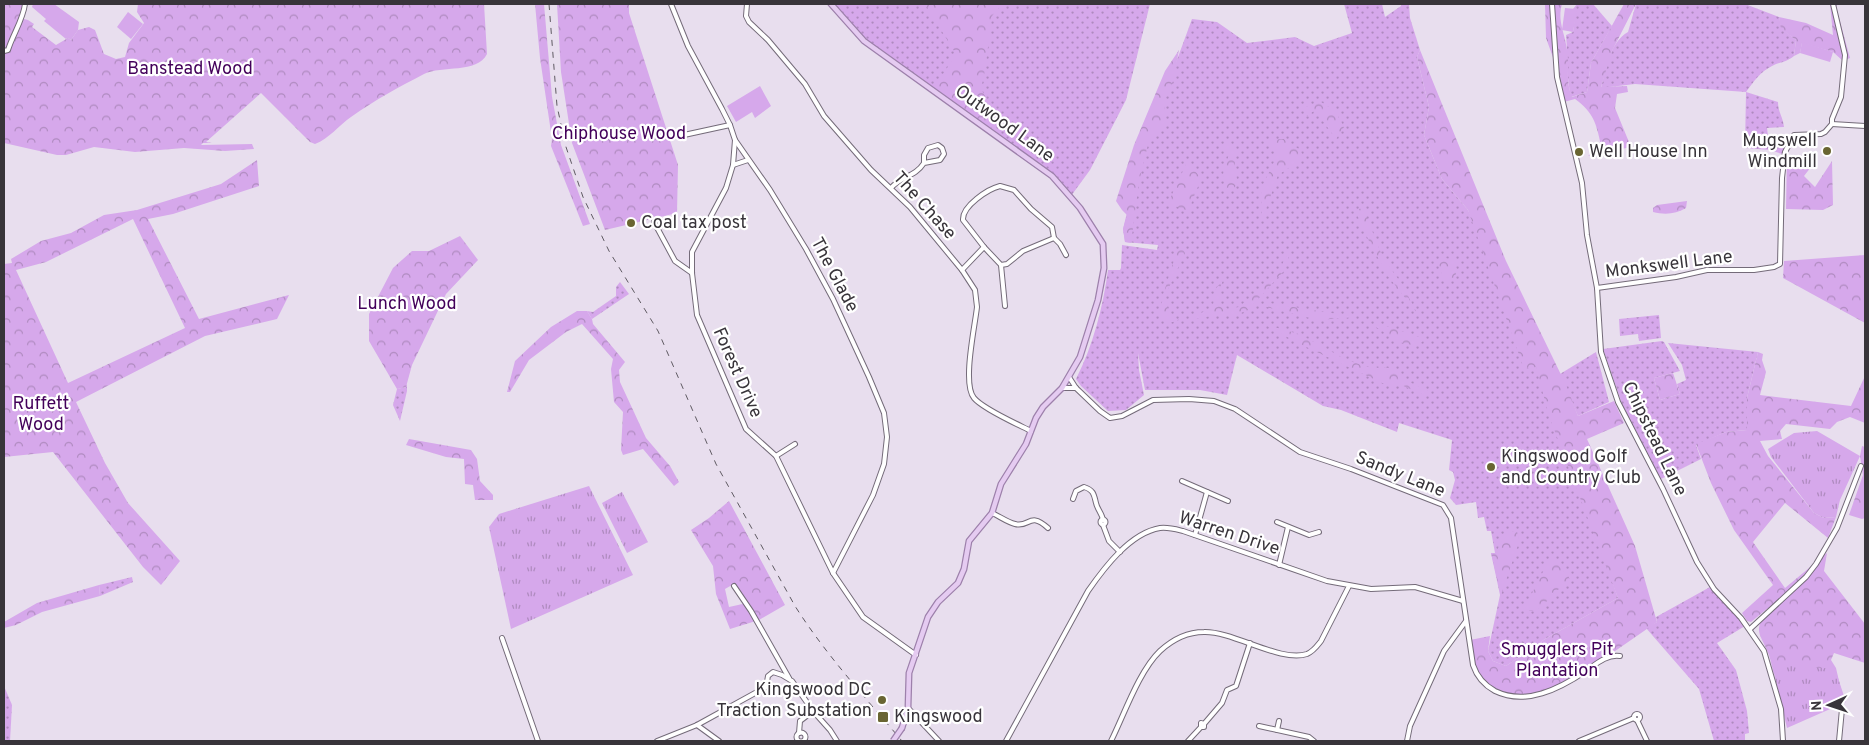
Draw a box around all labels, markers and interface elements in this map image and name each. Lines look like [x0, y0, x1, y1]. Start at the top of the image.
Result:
park label: Banstead Wood [127, 58, 253, 81]
street label: Outwood Lane [950, 80, 1058, 168]
park label: Chiphouse Wood [552, 123, 686, 146]
place label: Mugswell Windmill [1742, 130, 1817, 174]
place label: Well House Inn [1589, 141, 1708, 164]
marker: Mugswell Windmill [1821, 145, 1833, 157]
marker: Well House Inn [1573, 146, 1585, 158]
street label: The Chase [887, 167, 961, 245]
place label: Coal tax post [641, 212, 747, 235]
marker: Coal tax post [625, 217, 637, 229]
street label: The Glade [805, 234, 863, 316]
street label: Monkswell Lane [1604, 246, 1734, 284]
park label: Lunch Wood [357, 293, 457, 316]
street label: Forest Drive [707, 324, 767, 422]
street label: Chipstead Lane [1616, 378, 1692, 500]
park label: Ruffett Wood [13, 393, 69, 437]
place label: Kingswood Golf and Country Club [1501, 446, 1641, 490]
street label: Sandy Lane [1352, 447, 1448, 503]
marker: Kingswood Golf and Country Club [1485, 461, 1497, 473]
street label: Warren Drive [1176, 507, 1282, 561]
park label: Smugglers Pit Plantation [1500, 639, 1614, 683]
place label: Kingswood DC Traction Substation [717, 679, 872, 723]
north arrow [1804, 680, 1854, 730]
marker: Kingswood DC Traction Substation [876, 694, 888, 706]
text: N [1809, 700, 1826, 711]
place label: Kingswood [894, 706, 983, 729]
marker: Kingswood [876, 710, 890, 724]

